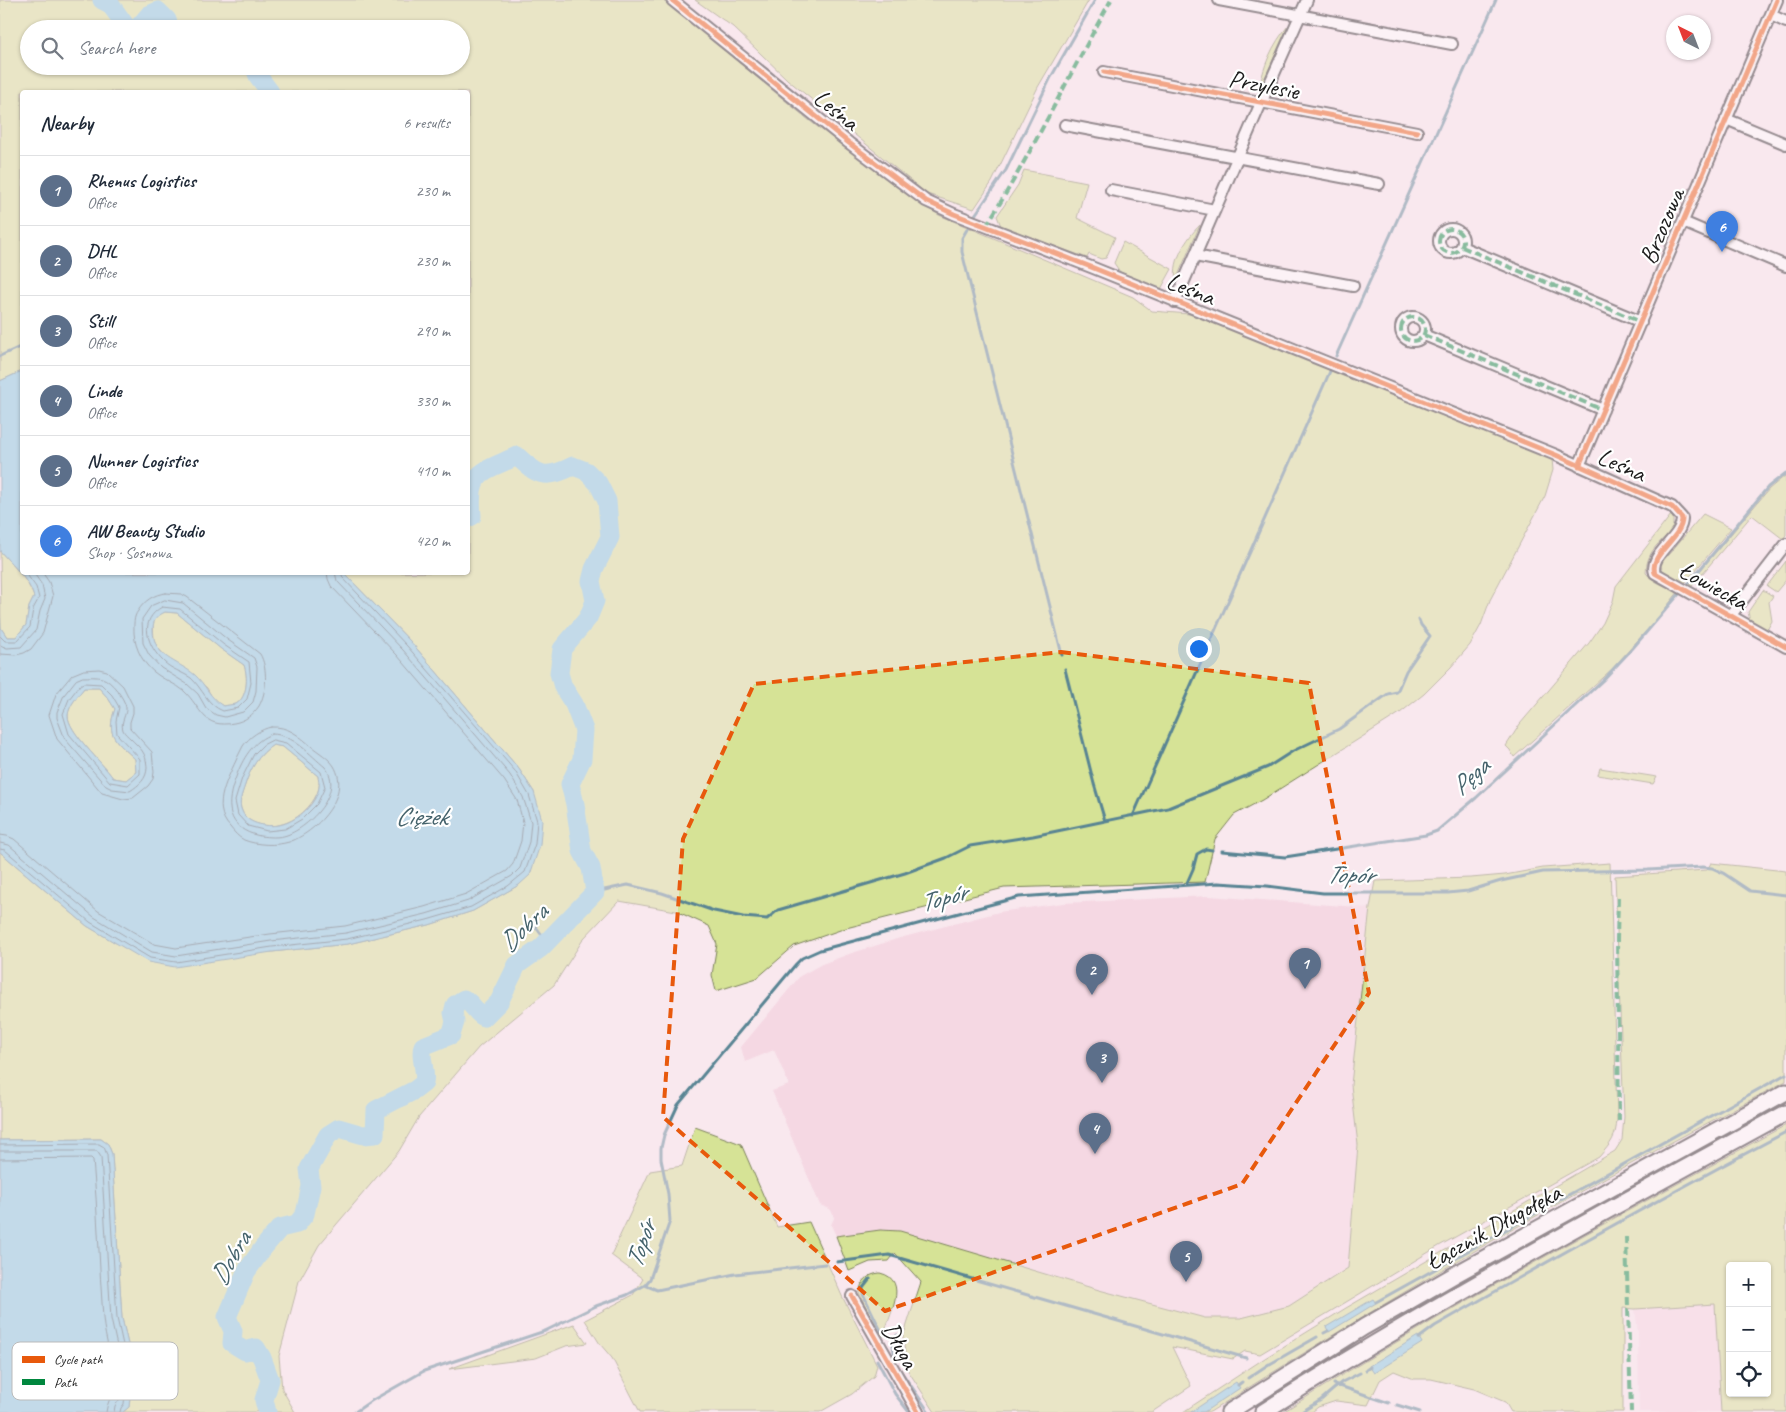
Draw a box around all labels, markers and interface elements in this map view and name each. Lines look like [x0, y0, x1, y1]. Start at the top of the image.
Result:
north arrow [1666, 15, 1711, 60]
search box [20, 20, 470, 75]
icon: search [38, 34, 66, 62]
text: Search here [78, 36, 155, 60]
street label: Przylesie [1226, 63, 1303, 108]
street label: Leśna [807, 82, 867, 139]
text: Nearby [40, 110, 93, 136]
text: 6 results [403, 113, 450, 133]
text: Rhenus Logistics [87, 169, 196, 193]
text: 1 [52, 181, 60, 201]
text: 230 m [416, 181, 450, 201]
street label: Brzozowa [1632, 181, 1693, 269]
text: Office [87, 193, 116, 213]
pin: 6 [1706, 211, 1738, 252]
text: DHL [87, 239, 117, 263]
text: 2 [52, 251, 60, 271]
text: 230 m [416, 251, 450, 271]
text: Office [87, 263, 116, 283]
street label: Leśna [1162, 265, 1221, 314]
text: Still [87, 309, 114, 333]
text: 3 [52, 321, 60, 341]
text: 290 m [416, 321, 450, 341]
text: Office [87, 333, 116, 353]
text: Linde [87, 379, 122, 403]
text: 4 [52, 391, 60, 411]
text: 330 m [416, 391, 450, 411]
text: Office [87, 403, 116, 423]
street label: Leśna [1592, 440, 1653, 490]
text: Nunner Logistics [87, 449, 197, 473]
text: 5 [53, 461, 59, 481]
text: 410 m [416, 461, 450, 481]
text: Office [87, 473, 116, 493]
text: AW Beauty Studio [87, 519, 204, 543]
text: 6 [52, 531, 60, 551]
text: 420 m [416, 531, 450, 551]
text: Shop · Sosnowa [87, 543, 171, 563]
street label: Łowiecka [1673, 554, 1755, 619]
your location [1186, 636, 1212, 662]
water label: Pęga [1444, 749, 1499, 802]
water label: Ciężek [395, 800, 451, 833]
water label: Topór [1326, 858, 1378, 891]
water label: Topór [916, 874, 975, 920]
water label: Dobra [492, 894, 557, 959]
pin: 1 [1289, 948, 1321, 989]
pin: 2 [1076, 954, 1108, 995]
pin: 3 [1086, 1042, 1118, 1083]
pin: 4 [1079, 1113, 1111, 1154]
street label: Łącznik Długołęka [1420, 1175, 1569, 1277]
water label: Topór [617, 1212, 665, 1272]
water label: Dobra [202, 1224, 260, 1291]
pin: 5 [1170, 1241, 1202, 1282]
map controls [1726, 1262, 1771, 1397]
button: + [1726, 1262, 1771, 1307]
button: − [1726, 1307, 1771, 1352]
street label: Długa [874, 1317, 927, 1376]
legend [12, 1342, 178, 1400]
text: Cycle path [54, 1351, 103, 1368]
button: locate [1726, 1352, 1771, 1397]
text: Path [54, 1374, 78, 1391]

